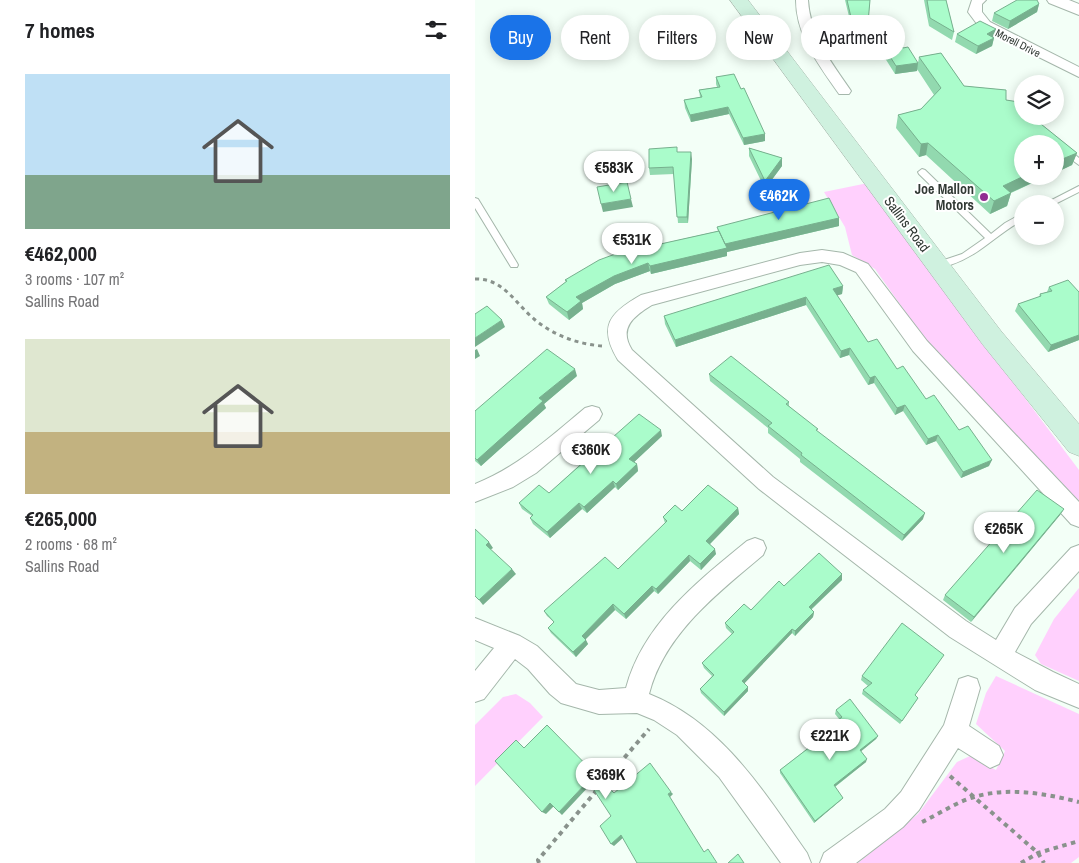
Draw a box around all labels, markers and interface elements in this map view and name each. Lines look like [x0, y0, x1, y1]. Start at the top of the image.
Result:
chip: Buy [490, 15, 551, 60]
chip: Rent [561, 15, 629, 60]
chip: Filters [639, 15, 716, 60]
chip: New [726, 15, 791, 60]
chip: Apartment [801, 15, 905, 60]
text: 7 homes [25, 16, 95, 45]
icon: filters [422, 16, 450, 44]
street label: Morell Drive [993, 26, 1043, 60]
map controls [1014, 75, 1064, 245]
button: layers [1014, 75, 1064, 125]
icon: home [193, 106, 283, 196]
button: + [1014, 135, 1064, 185]
pin: €583K [579, 150, 649, 193]
text: €583K [595, 156, 633, 178]
pin: €462K [744, 178, 814, 221]
place label: Joe Mallon Motors [915, 180, 974, 214]
text: €462K [760, 184, 798, 206]
marker: Joe Mallon Motors [978, 191, 990, 203]
street label: Sallins Road [880, 193, 934, 255]
button: − [1014, 195, 1064, 245]
pin: €531K [597, 222, 667, 265]
text: €531K [613, 228, 651, 250]
text: €462,000 [25, 239, 97, 268]
text: 3 rooms · 107 m² [25, 268, 124, 290]
text: Sallins Road [25, 290, 99, 312]
icon: home [193, 371, 283, 461]
pin: €360K [556, 432, 626, 475]
text: €360K [572, 438, 610, 460]
text: €265,000 [25, 504, 97, 533]
pin: €265K [969, 512, 1039, 554]
text: €265K [985, 517, 1023, 539]
text: 2 rooms · 68 m² [25, 533, 117, 555]
text: Sallins Road [25, 555, 99, 577]
pin: €221K [795, 718, 865, 761]
text: €221K [811, 724, 849, 746]
pin: €369K [571, 758, 641, 800]
text: €369K [587, 763, 625, 785]

